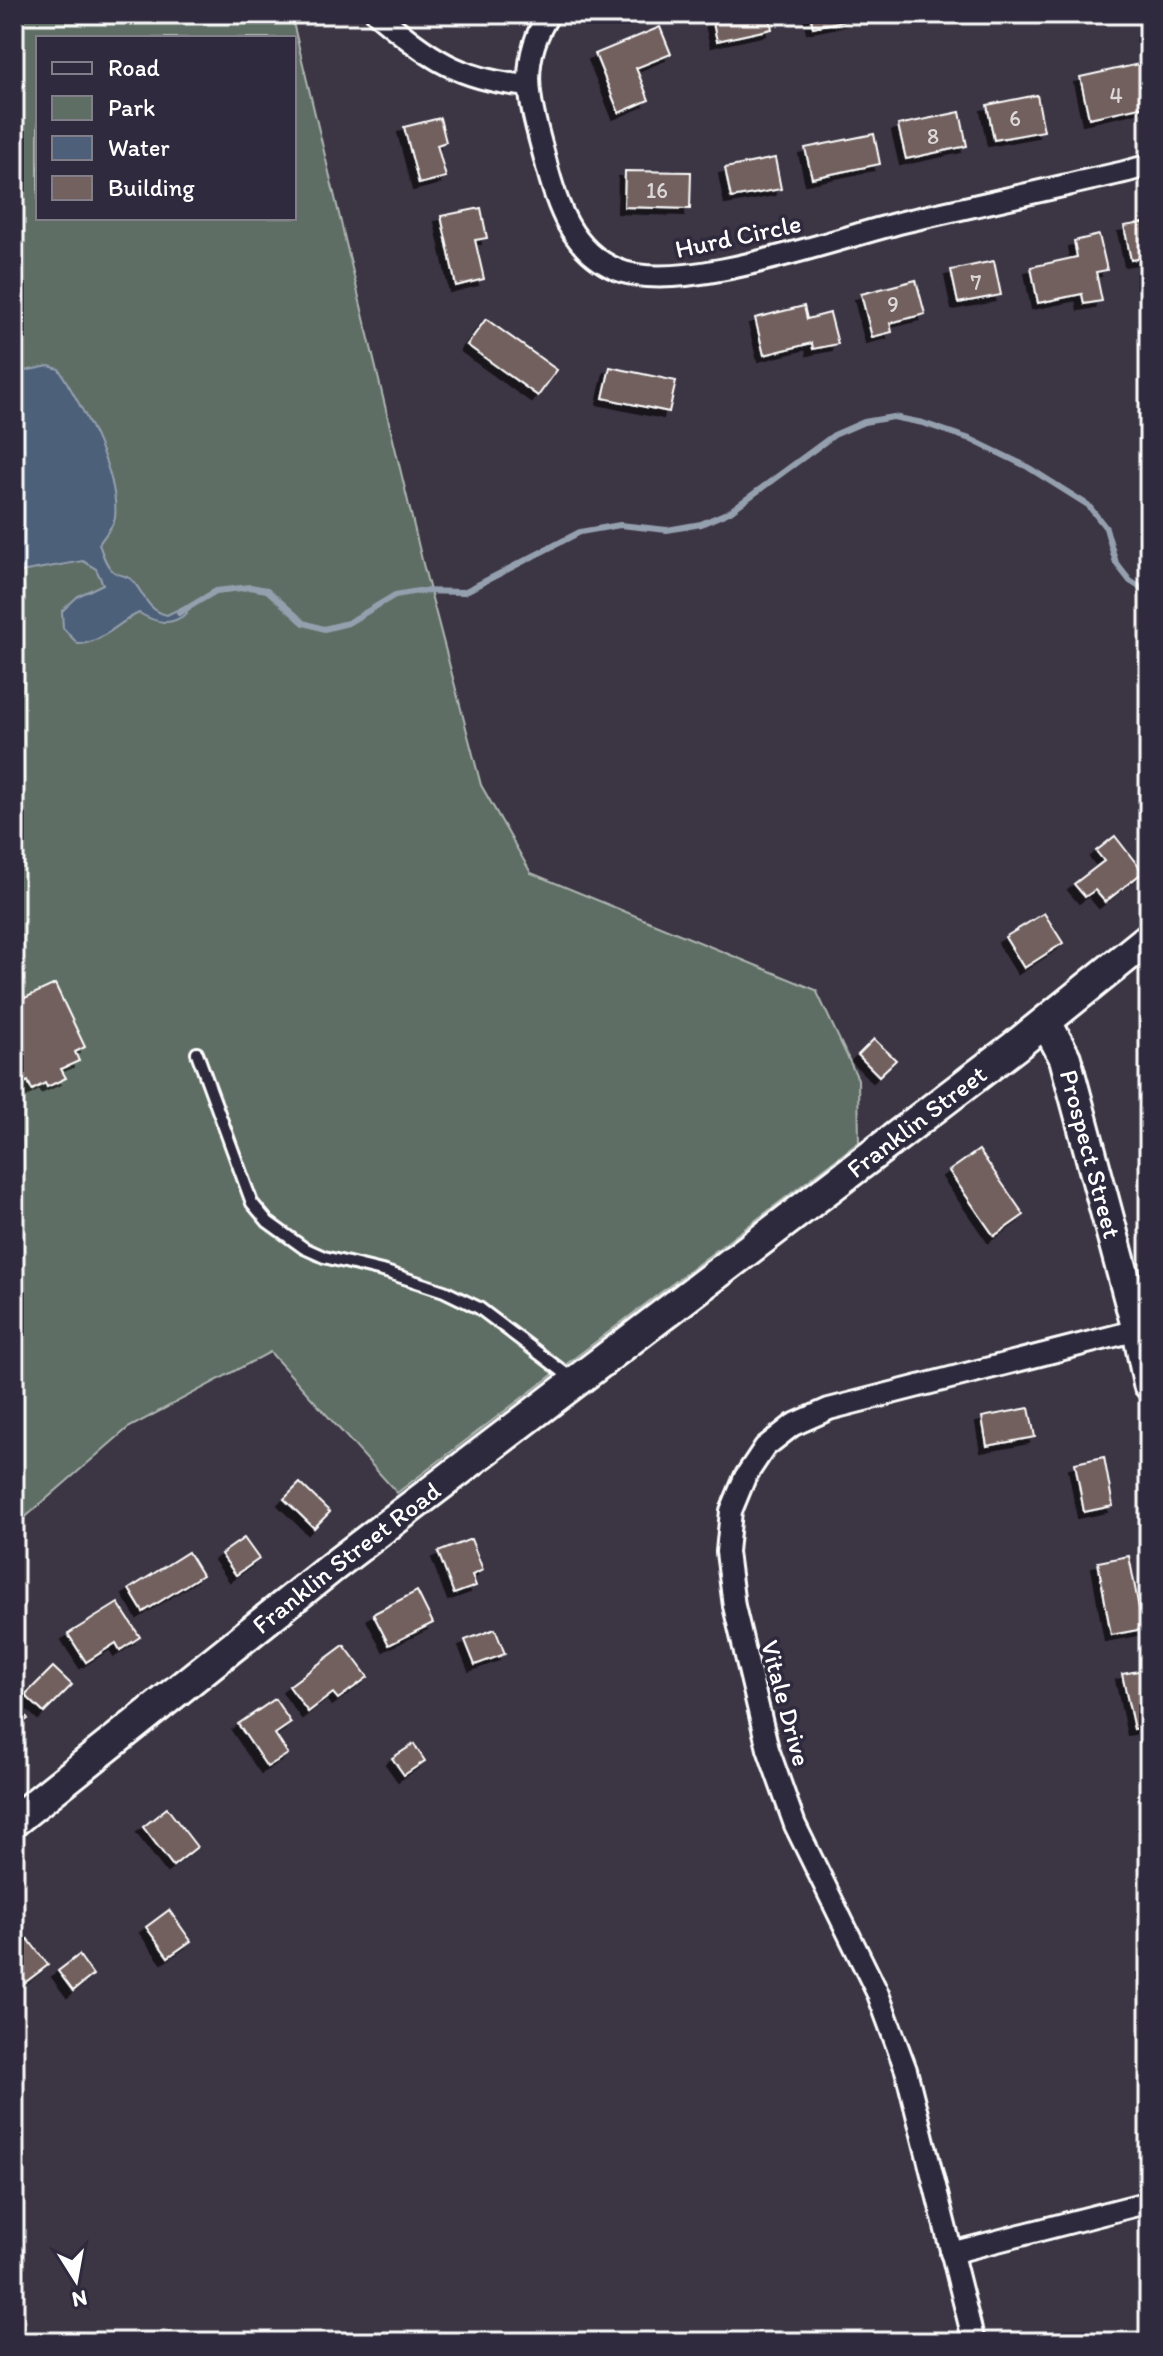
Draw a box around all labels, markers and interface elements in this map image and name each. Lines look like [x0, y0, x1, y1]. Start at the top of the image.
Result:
legend [36, 36, 296, 220]
text: Road [108, 53, 160, 82]
house number: 4 [1109, 82, 1123, 109]
text: Park [108, 93, 155, 122]
house number: 6 [1009, 105, 1021, 132]
house number: 8 [927, 123, 939, 150]
text: Water [108, 133, 170, 162]
text: Building [108, 173, 195, 202]
house number: 16 [646, 177, 668, 204]
street label: Hurd Circle [672, 207, 804, 265]
house number: 7 [971, 269, 982, 296]
house number: 9 [887, 291, 899, 318]
street label: Franklin Street [840, 1058, 993, 1185]
street label: Prospect Street [1053, 1066, 1129, 1242]
street label: Franklin Street Road [246, 1474, 447, 1641]
street label: Vitale Drive [754, 1637, 818, 1769]
north arrow [36, 2240, 116, 2320]
text: N [70, 2284, 90, 2314]

